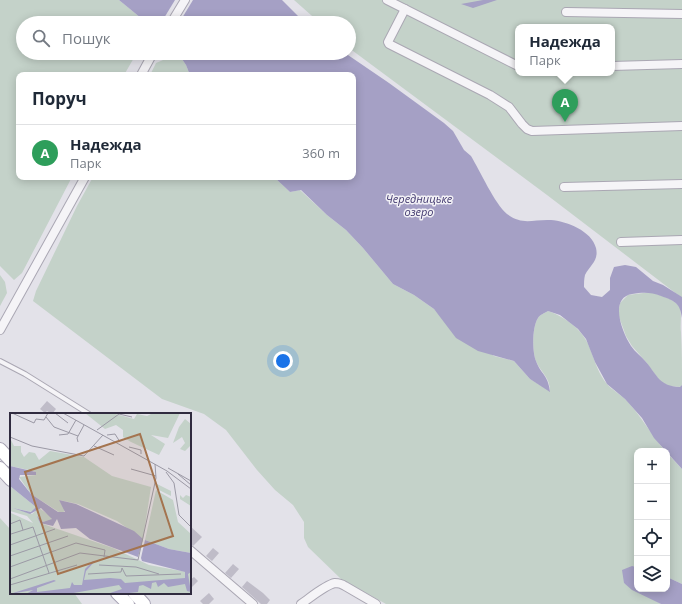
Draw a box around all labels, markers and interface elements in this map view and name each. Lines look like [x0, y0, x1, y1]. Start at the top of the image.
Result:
search box [16, 16, 356, 60]
popup [515, 24, 615, 76]
icon: search [30, 27, 52, 49]
text: Пошук [62, 28, 111, 48]
text: Надежда [529, 31, 601, 51]
text: Парк [529, 51, 561, 69]
text: Поруч [32, 87, 87, 110]
pin: A [552, 89, 578, 122]
text: Надежда [70, 134, 141, 154]
text: A [41, 144, 49, 162]
text: 360 m [302, 144, 340, 162]
text: Парк [70, 154, 101, 172]
water label: Чередницьке озеро [386, 191, 453, 219]
your location [273, 351, 293, 371]
inset map [10, 413, 191, 594]
map controls [634, 448, 670, 592]
button: + [634, 448, 670, 484]
button: − [634, 484, 670, 520]
button: locate [634, 520, 670, 556]
button: layers [634, 556, 670, 592]

